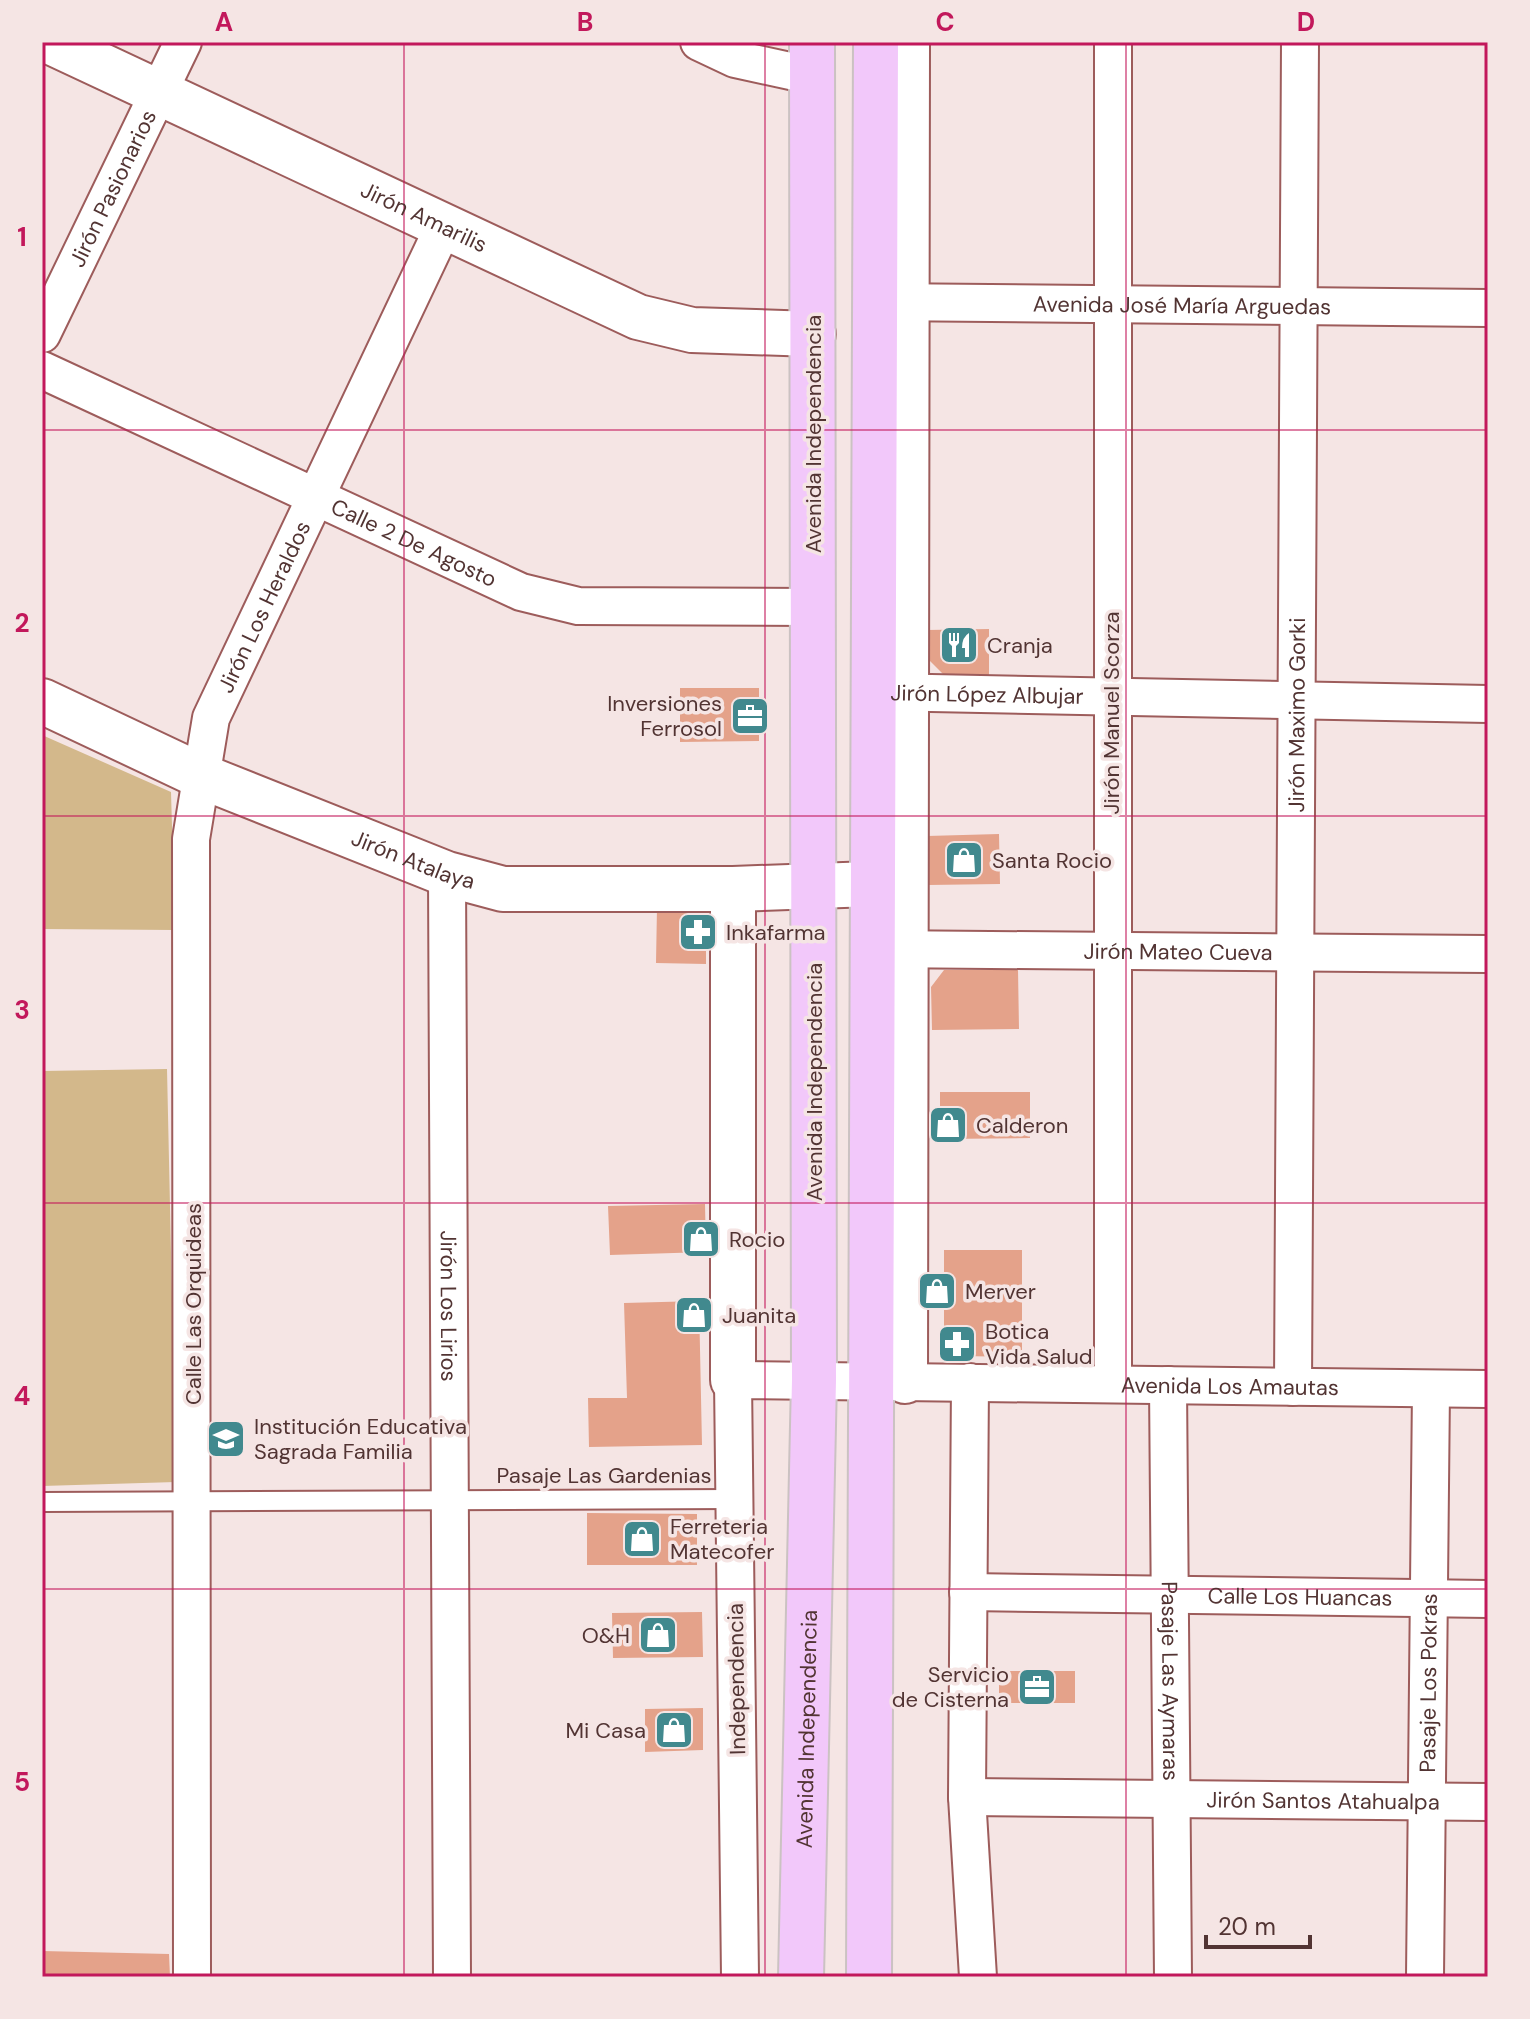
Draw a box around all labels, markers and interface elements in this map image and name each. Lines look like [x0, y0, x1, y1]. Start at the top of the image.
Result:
text: A [215, 5, 233, 39]
text: B [577, 5, 593, 39]
text: C [935, 5, 955, 39]
text: D [1297, 5, 1315, 39]
street label: Jirón Pasionarios [63, 105, 163, 272]
street label: Jirón Amarilis [356, 175, 492, 259]
text: 1 [17, 220, 27, 254]
street label: Avenida José María Arguedas [1033, 290, 1331, 321]
street label: Avenida Independencia [799, 315, 828, 553]
street label: Calle 2 De Agosto [326, 492, 501, 594]
street label: Jirón Los Heraldos [211, 516, 317, 697]
text: 2 [14, 606, 30, 640]
street label: Jirón Manuel Scorza [1097, 611, 1126, 815]
street label: Jirón Maximo Gorki [1282, 617, 1312, 813]
restaurant icon: Cranja [938, 624, 980, 666]
place label: Cranja [987, 631, 1053, 660]
street label: Jirón López Albujar [890, 678, 1084, 711]
place label: Inversiones Ferrosol [607, 689, 722, 743]
office icon: Inversiones Ferrosol [729, 695, 771, 737]
street label: Jirón Atalaya [347, 823, 478, 896]
shop icon: Santa Rocio [943, 839, 985, 881]
place label: Santa Rocio [992, 846, 1112, 875]
pharmacy icon: Inkafarma [677, 911, 719, 953]
place label: Inkafarma [726, 918, 825, 947]
street label: Jirón Mateo Cueva [1083, 937, 1273, 967]
street label: Avenida Independencia [800, 963, 829, 1201]
text: 3 [14, 993, 30, 1027]
shop icon: Calderon [927, 1104, 969, 1146]
place label: Calderon [976, 1111, 1068, 1140]
street label: Calle Las Orquideas [179, 1203, 208, 1405]
shop icon: Rocio [680, 1218, 722, 1260]
place label: Rocio [729, 1225, 785, 1254]
street label: Jirón Los Lirios [434, 1230, 463, 1382]
shop icon: Merver [916, 1270, 958, 1312]
place label: Merver [965, 1277, 1036, 1306]
shop icon: Juanita [673, 1294, 715, 1336]
place label: Juanita [722, 1301, 796, 1330]
place label: Botica Vida Salud [985, 1317, 1093, 1371]
pharmacy icon: Botica Vida Salud [936, 1323, 978, 1365]
street label: Avenida Los Amautas [1121, 1371, 1339, 1402]
text: 4 [14, 1379, 30, 1413]
place label: Institución Educativa Sagrada Familia [254, 1412, 467, 1466]
school or university icon: Institución Educativa Sagrada Familia [205, 1418, 247, 1460]
street label: Pasaje Las Gardenias [497, 1461, 711, 1490]
place label: Ferreteria Matecofer [670, 1512, 774, 1566]
shop icon: Ferreteria Matecofer [621, 1518, 663, 1560]
street label: Pasaje Las Aymaras [1155, 1581, 1185, 1781]
street label: Calle Los Huancas [1207, 1581, 1393, 1613]
street label: Pasaje Los Pokras [1413, 1593, 1444, 1773]
street label: Independencia [721, 1603, 752, 1755]
street label: Avenida Independencia [790, 1610, 824, 1849]
shop icon: O&H [637, 1614, 679, 1656]
place label: O&H [582, 1621, 630, 1650]
place label: Servicio de Cisterna [892, 1660, 1009, 1714]
office icon: Servicio de Cisterna [1016, 1666, 1058, 1708]
shop icon: Mi Casa [653, 1709, 695, 1751]
place label: Mi Casa [566, 1716, 646, 1745]
text: 5 [14, 1765, 30, 1799]
street label: Jirón Santos Atahualpa [1206, 1785, 1440, 1817]
scale bar [1206, 1899, 1310, 1949]
text: 20 m [1218, 1911, 1276, 1942]

